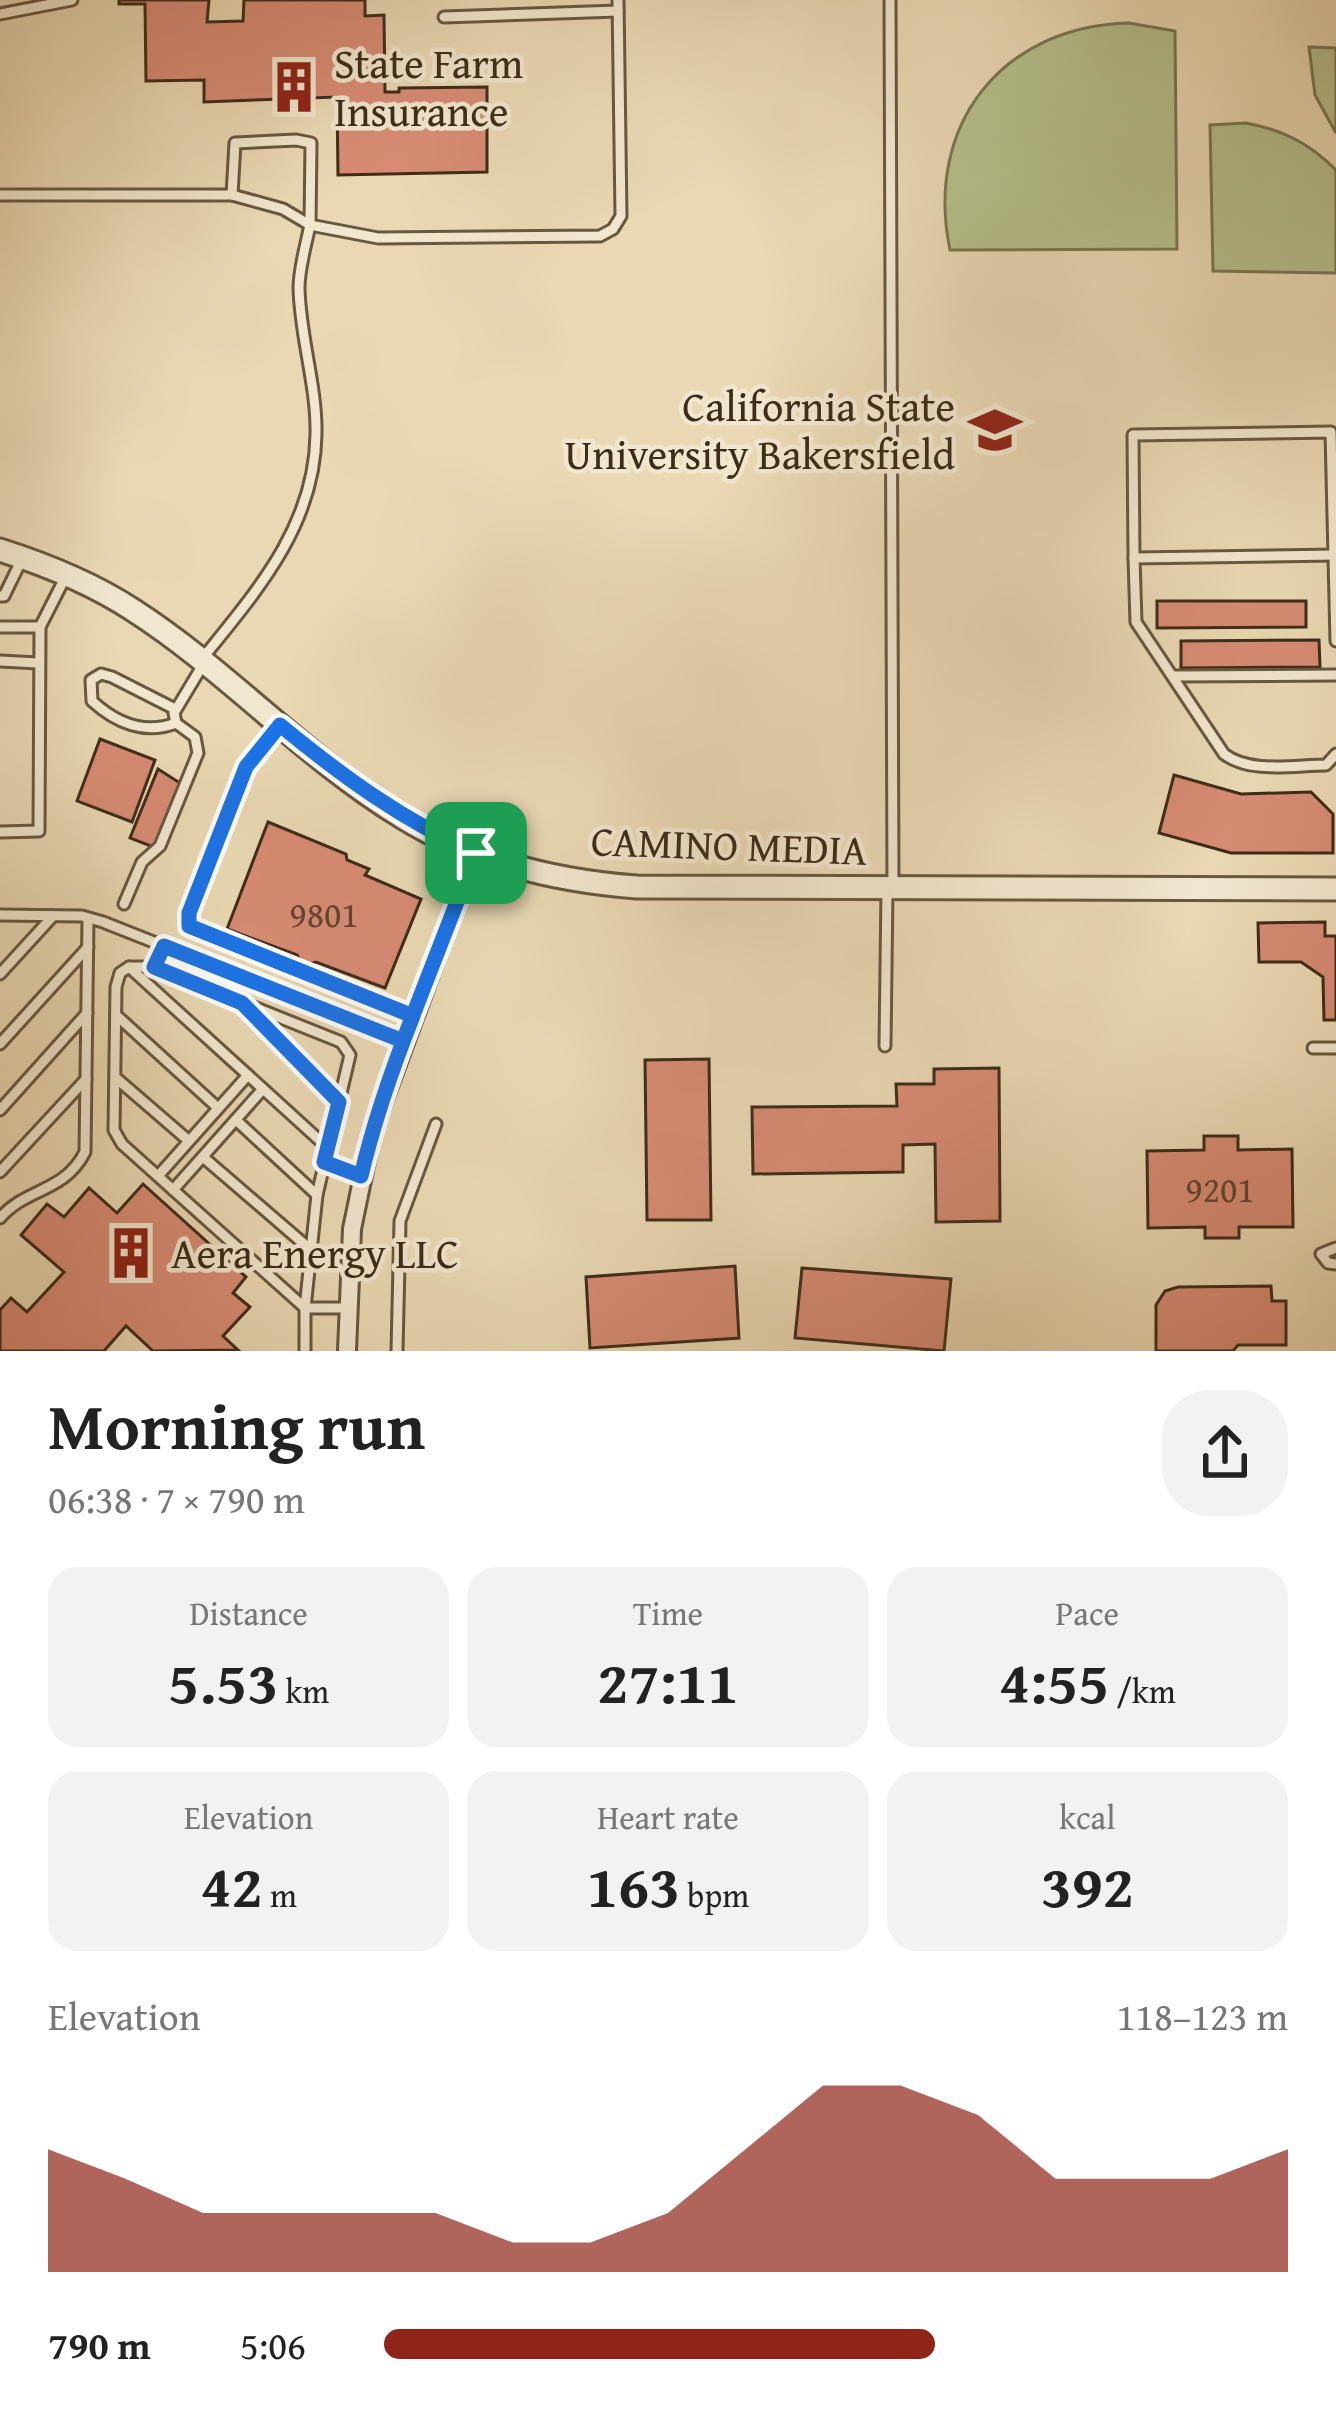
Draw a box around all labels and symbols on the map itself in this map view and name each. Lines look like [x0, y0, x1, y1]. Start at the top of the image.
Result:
place label: State Farm Insurance [334, 32, 523, 141]
building icon: State Farm Insurance [265, 58, 323, 116]
place label: California State University Bakersfield [565, 375, 956, 484]
school or university icon: California State University Bakersfield [966, 401, 1024, 459]
pin [425, 802, 527, 904]
street label: CAMINO MEDIA [590, 809, 869, 880]
house number: 9801 [289, 887, 359, 940]
house number: 9201 [1185, 1162, 1255, 1215]
place label: Aera Energy LLC [171, 1222, 459, 1283]
building icon: Aera Energy LLC [102, 1224, 160, 1282]

